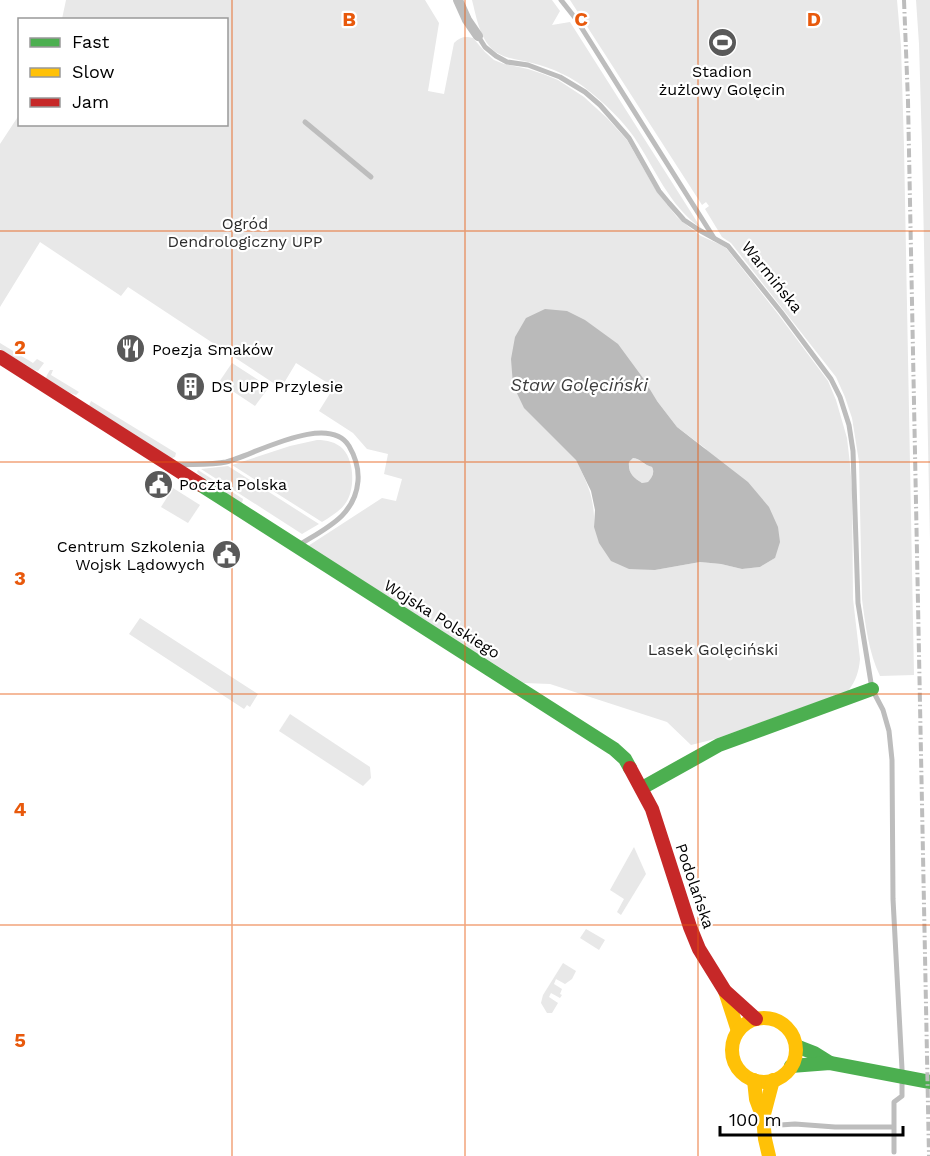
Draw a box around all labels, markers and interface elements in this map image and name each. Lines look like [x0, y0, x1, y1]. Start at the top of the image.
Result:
text: B [342, 7, 356, 31]
text: C [574, 7, 588, 31]
text: D [807, 7, 821, 31]
legend [18, 18, 228, 126]
sports icon: Stadion żużlowy Golęcin [706, 27, 738, 59]
text: Fast [72, 31, 110, 52]
text: Slow [72, 61, 115, 82]
place label: Stadion żużlowy Golęcin [659, 62, 785, 99]
text: Jam [72, 91, 109, 112]
park label: Ogród Dendrologiczny UPP [167, 214, 323, 251]
street label: Warmińska [738, 238, 806, 316]
restaurant icon: Poezja Smaków [115, 333, 147, 365]
text: 2 [14, 335, 26, 359]
place label: Poezja Smaków [152, 340, 273, 359]
building icon: DS UPP Przylesie [174, 370, 206, 402]
water label: Staw Golęciński [510, 374, 649, 395]
place label: DS UPP Przylesie [211, 377, 343, 396]
public building icon: Poczta Polska [142, 468, 174, 500]
place label: Poczta Polska [179, 475, 287, 494]
place label: Centrum Szkolenia Wojsk Lądowych [57, 537, 205, 574]
public building icon: Centrum Szkolenia Wojsk Lądowych [210, 539, 242, 571]
text: 3 [14, 566, 26, 590]
street label: Wojska Polskiego [380, 576, 504, 662]
park label: Lasek Golęciński [648, 640, 778, 659]
text: 4 [14, 797, 27, 821]
street label: Podolańska [672, 841, 718, 931]
text: 5 [14, 1028, 26, 1052]
scale bar [720, 1099, 903, 1137]
text: 100 m [729, 1109, 782, 1130]

